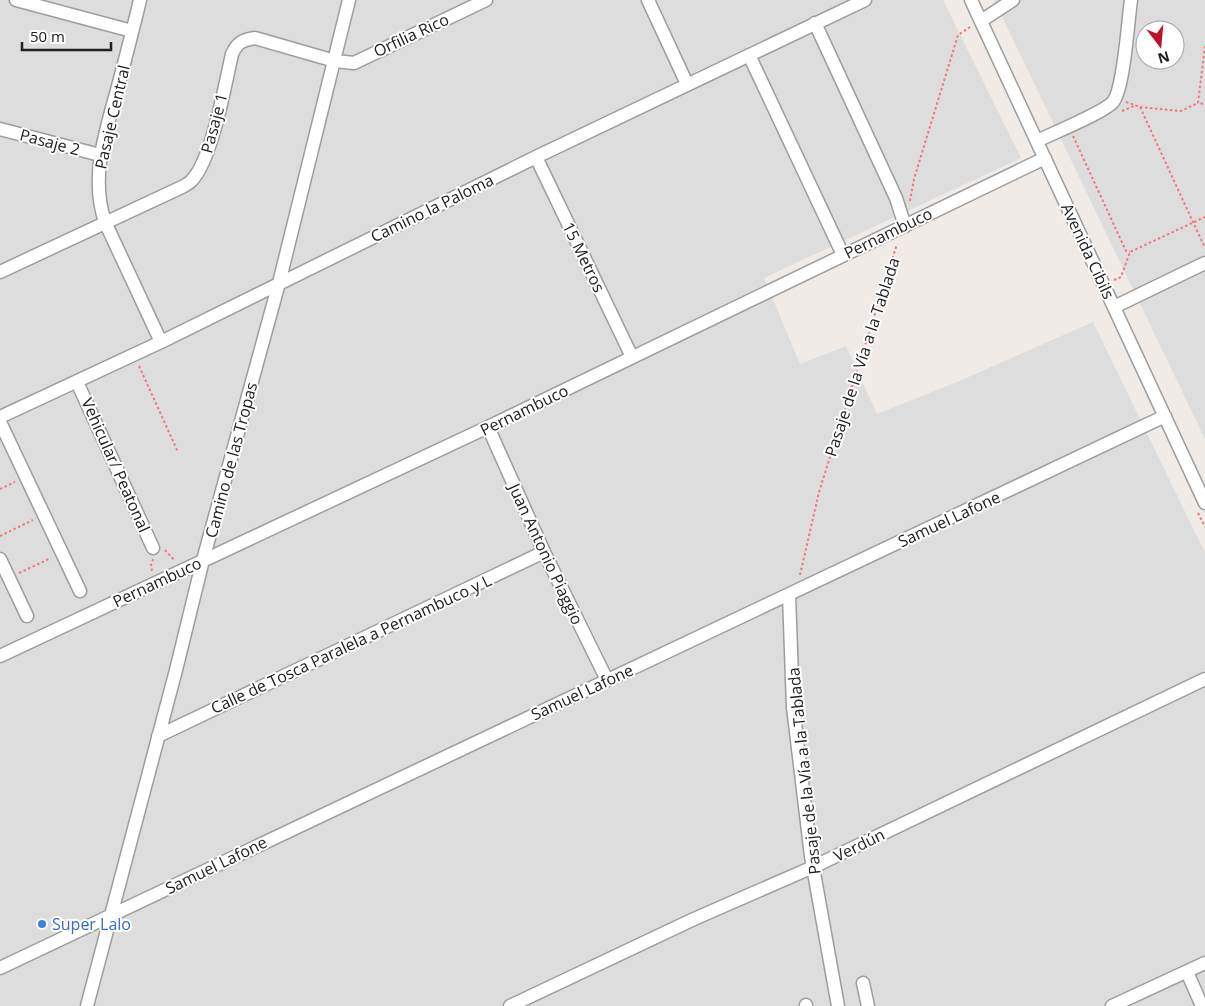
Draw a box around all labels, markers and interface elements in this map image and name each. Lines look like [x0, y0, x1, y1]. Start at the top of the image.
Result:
street label: Orfilia Rico [370, 8, 452, 62]
scale bar [22, 20, 111, 52]
north arrow [1135, 20, 1185, 70]
text: 50 m [30, 26, 65, 46]
text: N [1156, 47, 1172, 69]
street label: Pasaje Central [89, 63, 135, 171]
street label: Pasaje 1 [195, 91, 233, 155]
street label: Pasaje 2 [18, 123, 82, 161]
street label: Camino la Paloma [367, 169, 497, 247]
street label: Avenida Cibils [1056, 199, 1120, 303]
street label: Pernambuco [840, 202, 936, 264]
street label: 15 Metros [558, 218, 610, 296]
street label: Pasaje de la Vía a la Tablada [819, 255, 905, 459]
street label: Pernambuco [476, 379, 572, 441]
street label: Camino de las Tropas [200, 380, 262, 540]
street label: Vehicular/ Peatonal [76, 394, 156, 536]
street label: Juan Antonio Piaggio [503, 478, 588, 628]
street label: Samuel Lafone [894, 486, 1004, 552]
street label: Pernambuco [109, 552, 205, 612]
street label: Calle de Tosca Paralela a Pernambuco y L [207, 569, 495, 719]
street label: Samuel Lafone [527, 659, 637, 725]
street label: Pasaje de la Vía a la Tablada [782, 666, 826, 876]
street label: Verdún [830, 823, 888, 867]
street label: Samuel Lafone [162, 831, 271, 899]
place label: Super Lalo [52, 913, 131, 935]
marker: Super Lalo [36, 918, 48, 930]

